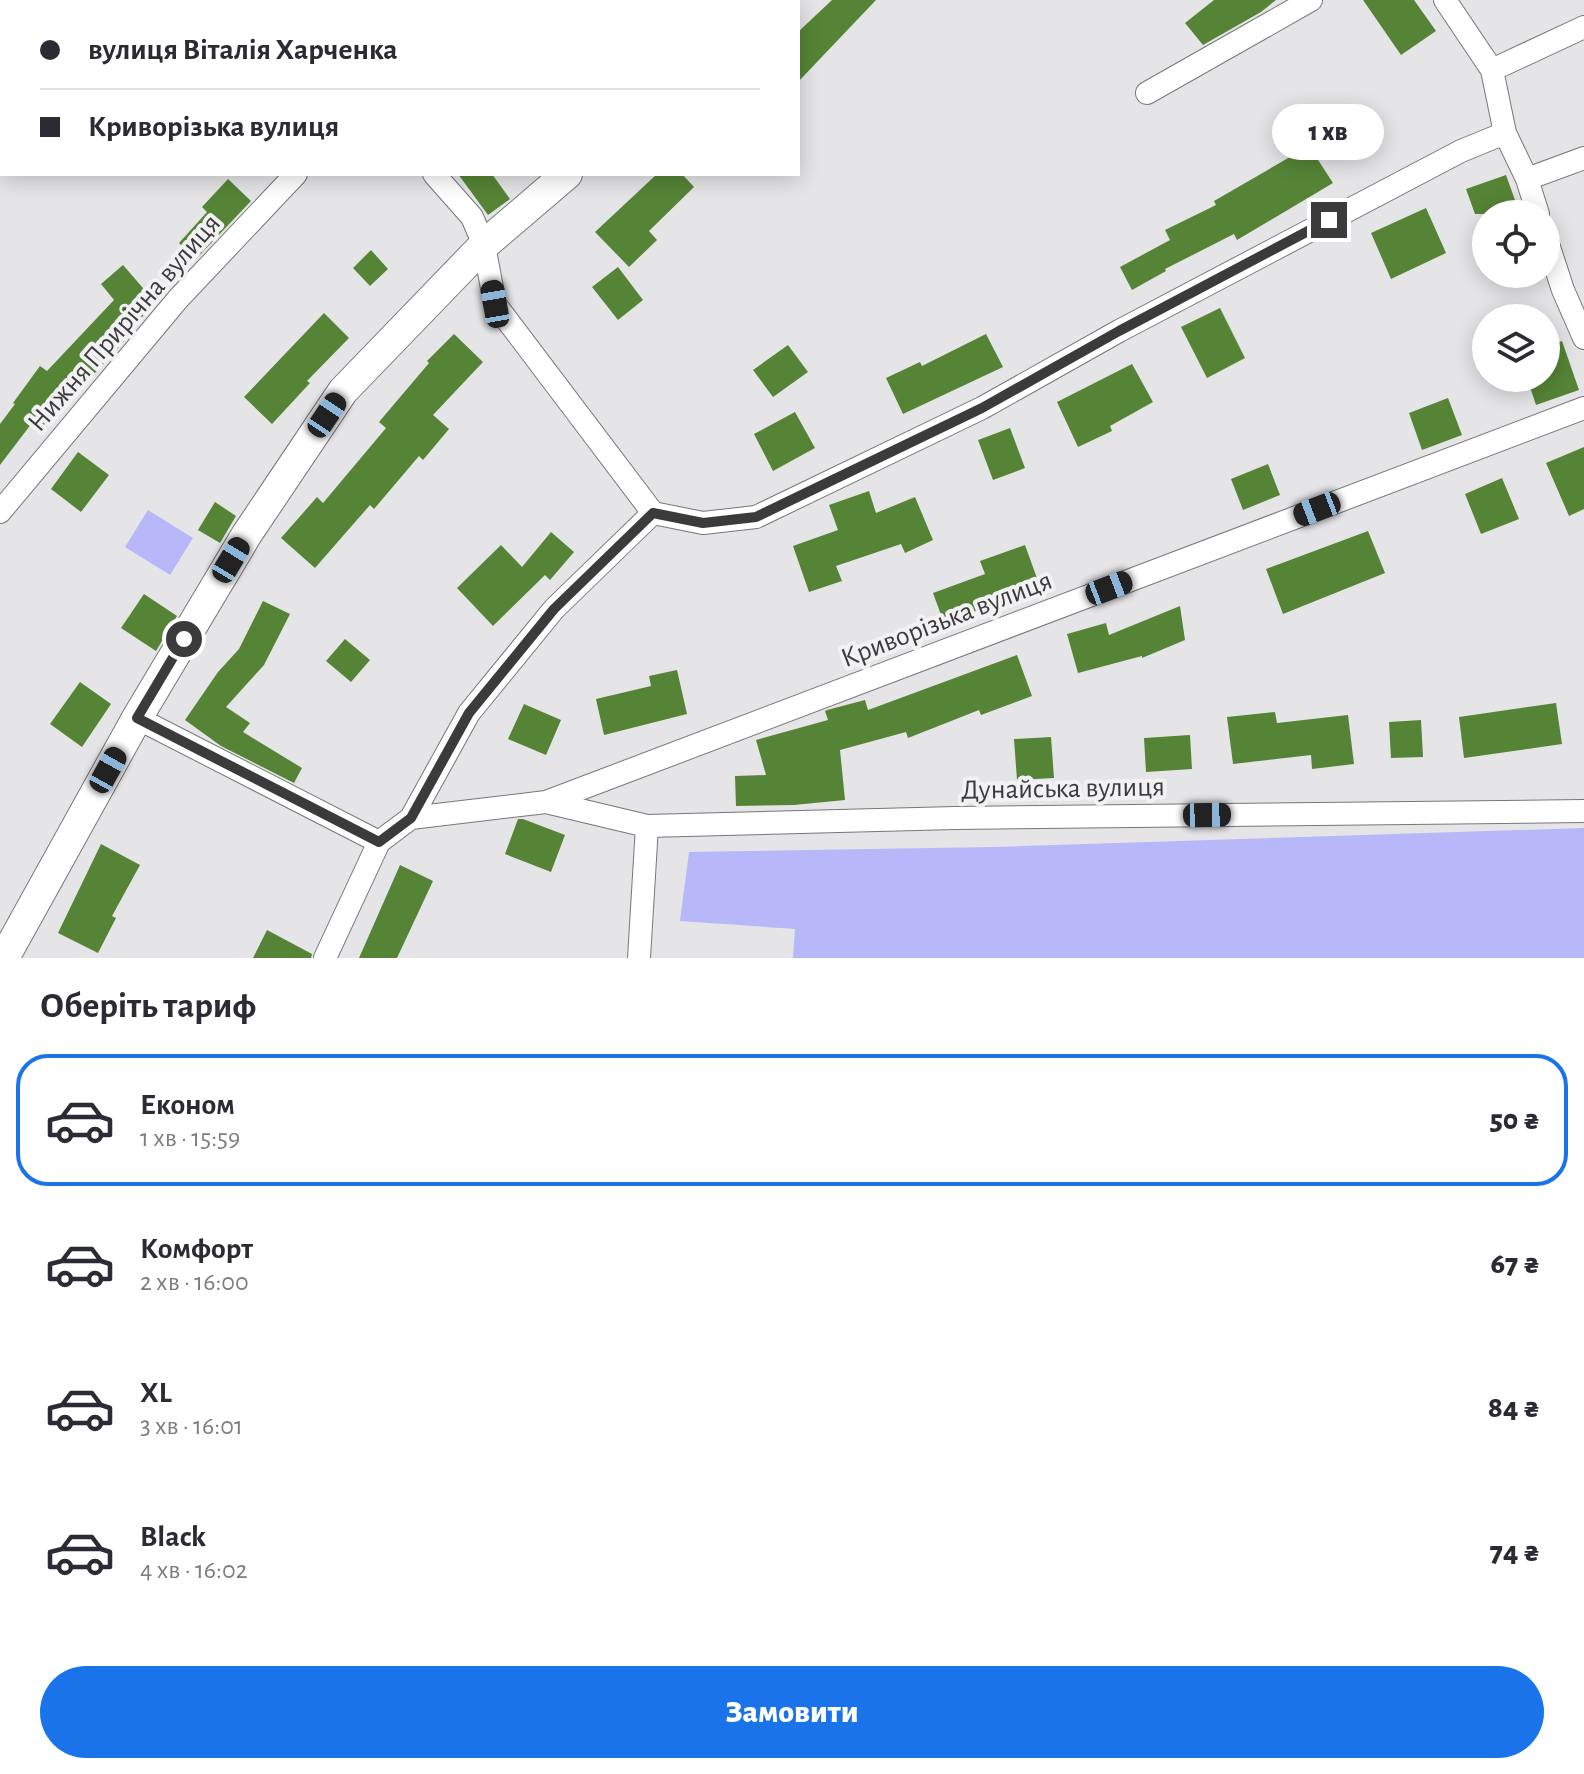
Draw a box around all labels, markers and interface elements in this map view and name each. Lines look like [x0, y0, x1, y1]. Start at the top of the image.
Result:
text: вулиця Віталія Харченка [88, 35, 398, 65]
callout: 1 хв [1273, 104, 1385, 160]
text: Криворізька вулиця [88, 112, 339, 142]
text: 1 хв [1309, 119, 1347, 145]
map controls [1472, 200, 1560, 392]
button: locate [1472, 200, 1560, 288]
route end [1311, 202, 1347, 238]
street label: Нижня Прирічна вулиця [23, 209, 226, 437]
car [479, 278, 511, 330]
button: layers [1472, 304, 1560, 392]
car [304, 388, 350, 442]
car [1290, 489, 1344, 529]
car [208, 533, 254, 587]
street label: Криворізька вулиця [837, 567, 1056, 673]
car [1082, 568, 1136, 608]
route start [166, 621, 202, 657]
car [86, 743, 130, 797]
street label: Дунайська вулиця [961, 773, 1165, 805]
car [1183, 803, 1231, 827]
text: Оберіть тариф [40, 988, 256, 1024]
icon: car [44, 1084, 116, 1156]
text: Економ [140, 1090, 235, 1120]
text: 50 ₴ [1490, 1105, 1540, 1135]
text: 1 хв · 15:59 [140, 1125, 240, 1151]
icon: car [44, 1228, 116, 1300]
text: Комфорт [140, 1234, 253, 1264]
text: 67 ₴ [1490, 1249, 1540, 1279]
text: 2 хв · 16:00 [140, 1269, 249, 1295]
icon: car [44, 1372, 116, 1444]
text: XL [140, 1378, 172, 1408]
text: 84 ₴ [1488, 1393, 1540, 1423]
text: 3 хв · 16:01 [140, 1413, 243, 1439]
icon: car [44, 1516, 116, 1588]
text: Black [140, 1522, 206, 1552]
text: 74 ₴ [1490, 1537, 1540, 1567]
text: 4 хв · 16:02 [140, 1557, 248, 1583]
button: Замовити [40, 1666, 1544, 1758]

